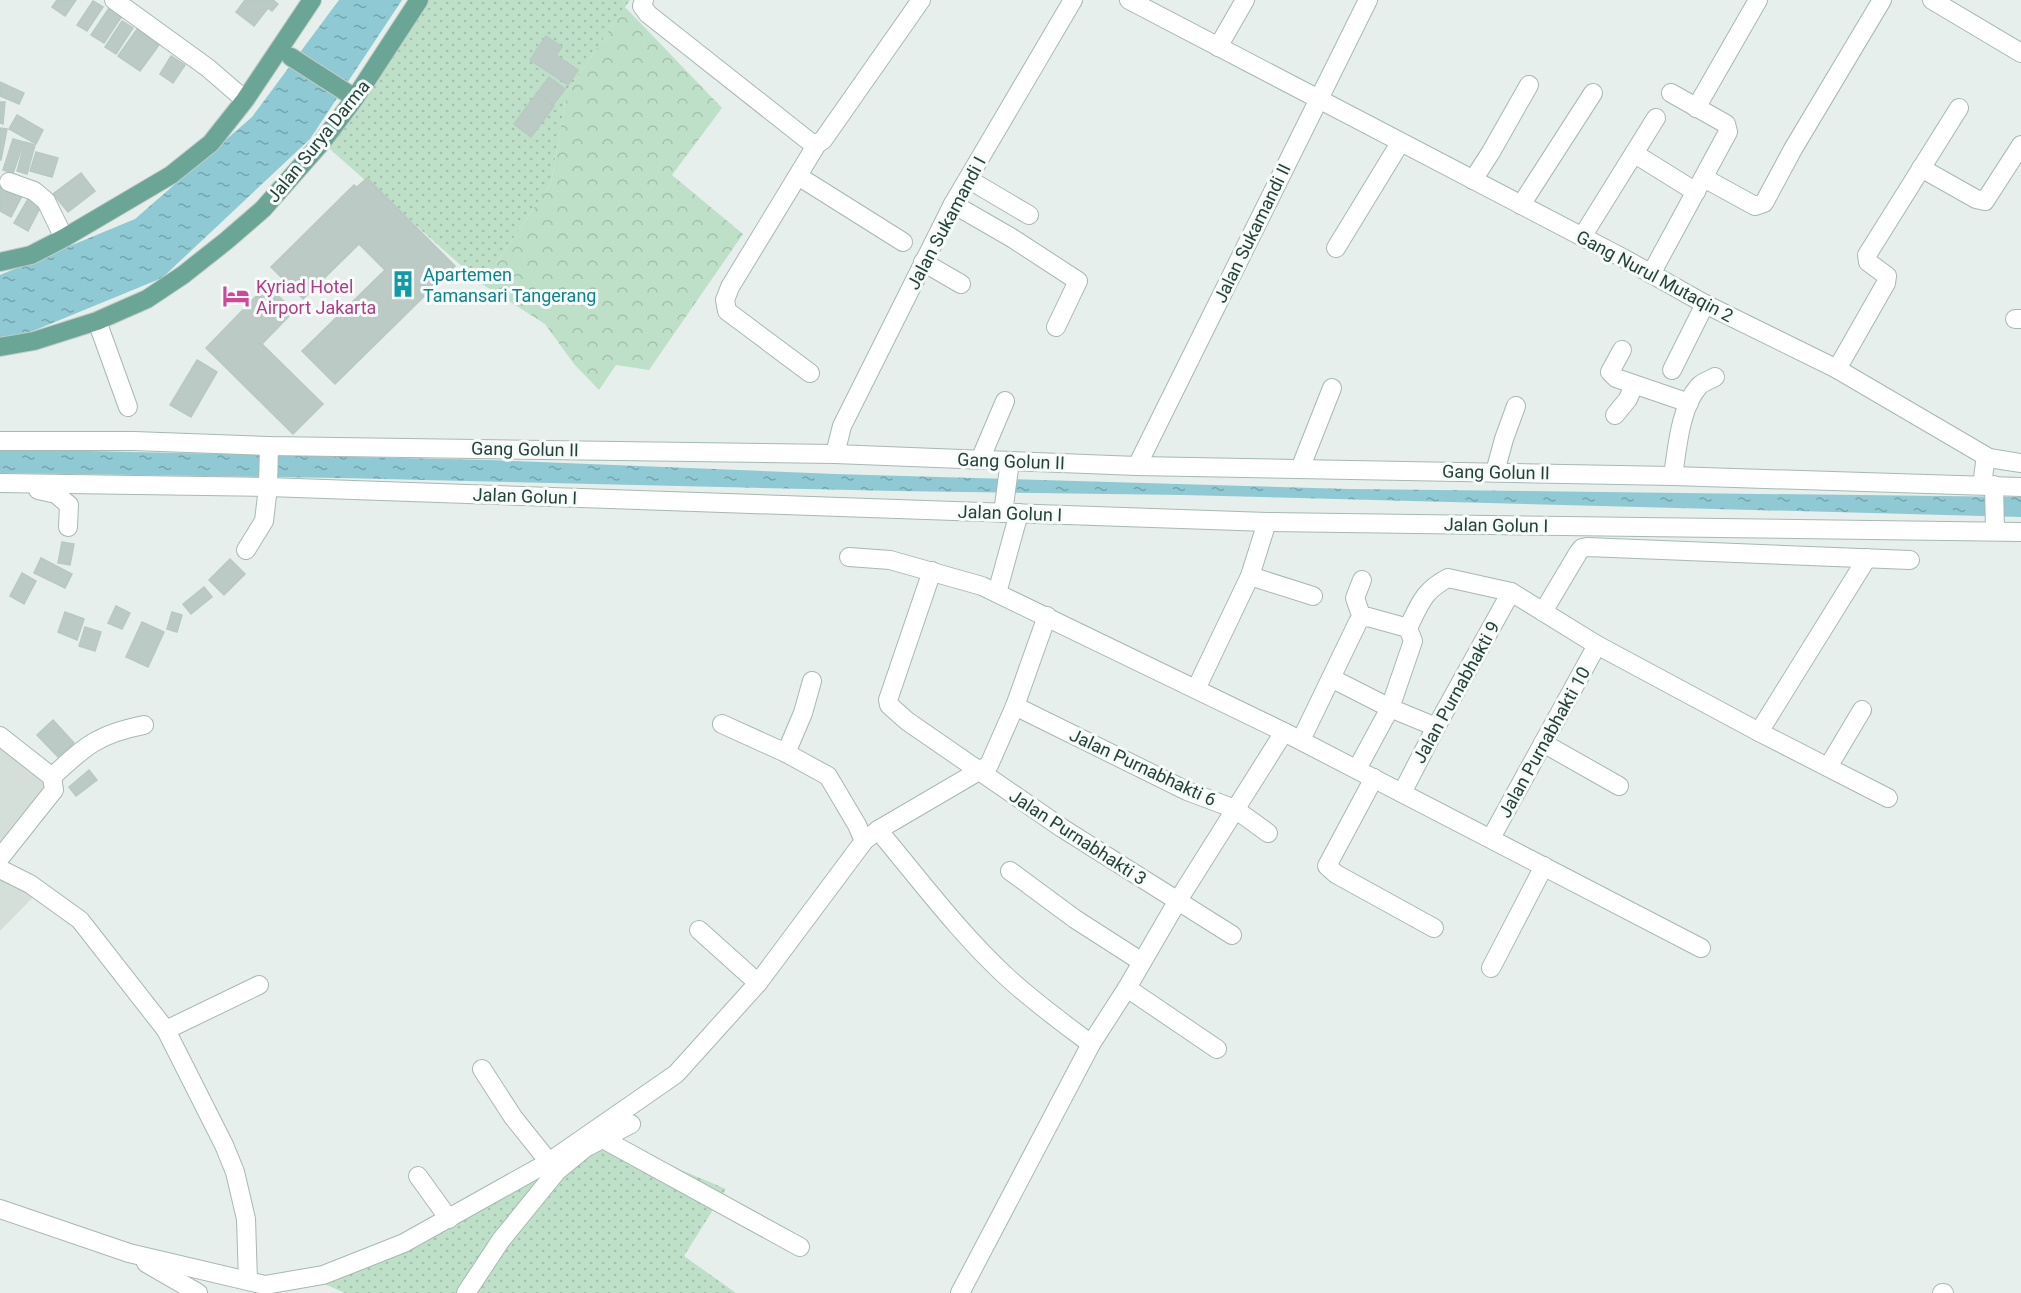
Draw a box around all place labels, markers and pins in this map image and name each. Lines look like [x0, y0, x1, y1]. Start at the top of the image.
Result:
place label: Apartemen Tamansari Tangerang [423, 264, 596, 306]
building icon: Apartemen Tamansari Tangerang [388, 269, 418, 299]
place label: Kyriad Hotel Airport Jakarta [256, 276, 376, 318]
hotel icon: Kyriad Hotel Airport Jakarta [221, 281, 251, 311]

